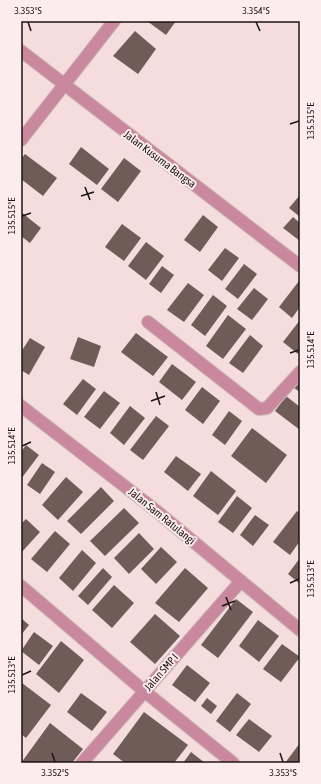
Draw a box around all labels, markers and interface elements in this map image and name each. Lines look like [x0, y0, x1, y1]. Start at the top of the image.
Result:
text: 3.353°S [14, 5, 42, 16]
text: 3.354°S [242, 5, 270, 16]
text: 135.515°E [305, 102, 316, 140]
street label: Jalan Kusuma Bangsa [122, 128, 198, 190]
text: 135.515°E [6, 197, 17, 235]
text: 135.514°E [305, 331, 316, 369]
text: 135.514°E [6, 427, 17, 465]
street label: Jalan Sam Ratulangi [126, 485, 198, 547]
text: 135.513°E [305, 560, 316, 598]
street label: Jalan SMP I [142, 651, 180, 693]
text: 135.513°E [6, 656, 17, 694]
text: 3.352°S [41, 767, 69, 778]
text: 3.353°S [269, 767, 297, 778]

